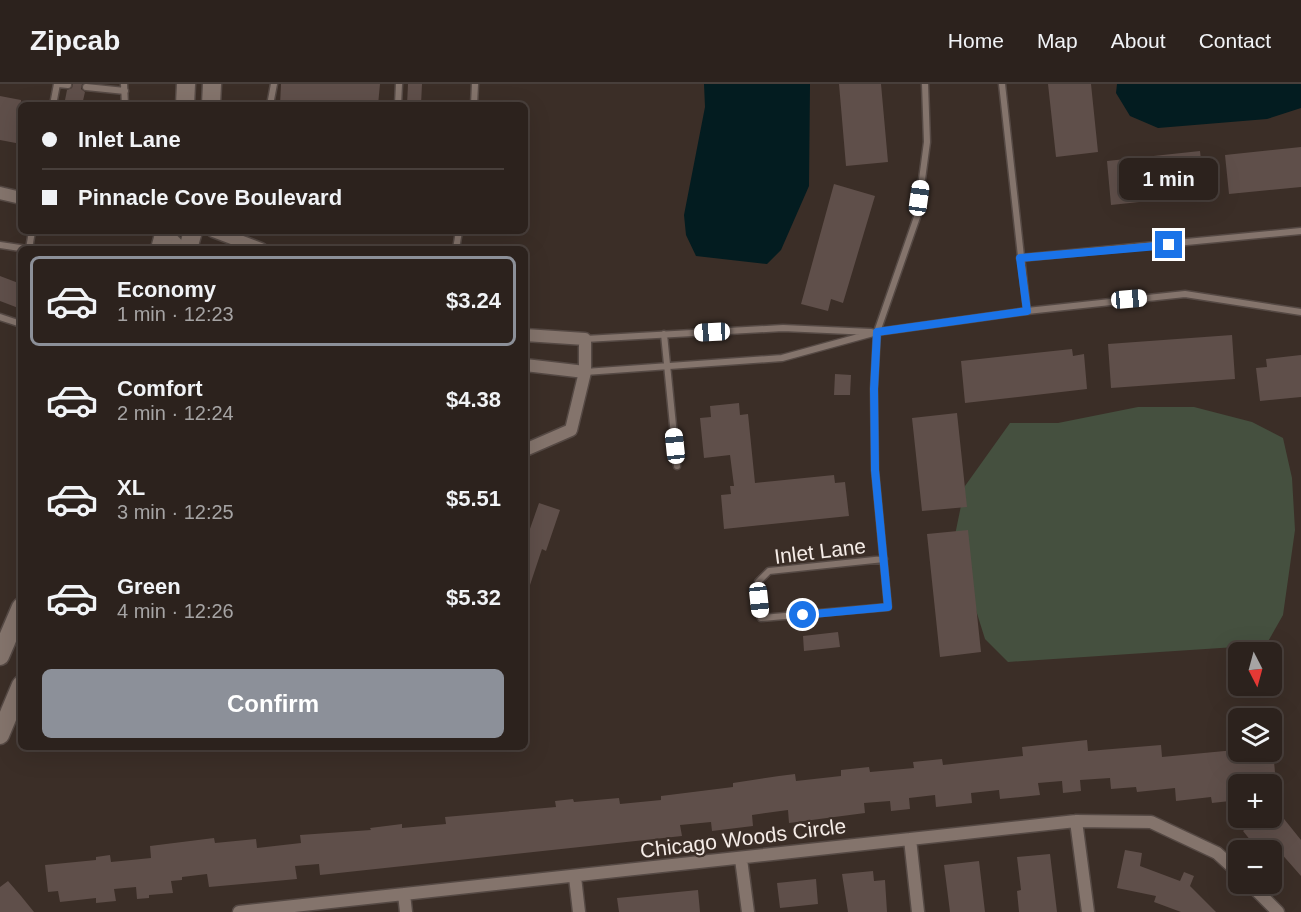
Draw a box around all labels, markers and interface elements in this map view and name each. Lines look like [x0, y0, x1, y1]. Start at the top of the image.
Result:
text: Zipcab [30, 25, 120, 56]
text: Home [948, 29, 1004, 52]
text: Map [1037, 29, 1078, 52]
text: About [1111, 29, 1166, 52]
text: Contact [1199, 29, 1271, 52]
text: Inlet Lane [78, 127, 181, 152]
callout: 1 min [1120, 158, 1218, 200]
text: 1 min [1142, 168, 1195, 190]
car [908, 179, 930, 217]
text: Pinnacle Cove Boulevard [78, 185, 342, 210]
route end [1155, 231, 1182, 258]
icon: car [45, 274, 99, 328]
text: Economy [117, 277, 216, 302]
text: $3.24 [446, 288, 501, 313]
car [1110, 288, 1148, 310]
text: 1 min · 12:23 [117, 303, 234, 325]
car [694, 322, 730, 342]
icon: car [45, 373, 99, 427]
text: Comfort [117, 376, 203, 401]
text: $4.38 [446, 387, 501, 412]
text: 2 min · 12:24 [117, 402, 234, 424]
car [664, 427, 686, 465]
icon: car [45, 472, 99, 526]
text: XL [117, 475, 145, 500]
text: $5.51 [446, 486, 501, 511]
text: 3 min · 12:25 [117, 501, 234, 523]
street label: Inlet Lane [773, 534, 867, 568]
icon: car [45, 571, 99, 625]
text: Green [117, 574, 181, 599]
car [748, 581, 770, 619]
text: $5.32 [446, 585, 501, 610]
text: 4 min · 12:26 [117, 600, 234, 622]
route start [789, 601, 816, 628]
north arrow [1228, 642, 1282, 696]
map controls [1228, 642, 1282, 894]
button: Confirm [42, 669, 504, 738]
button: layers [1228, 708, 1282, 762]
button: + [1228, 774, 1282, 828]
street label: Chicago Woods Circle [639, 814, 847, 862]
button: − [1228, 840, 1282, 894]

